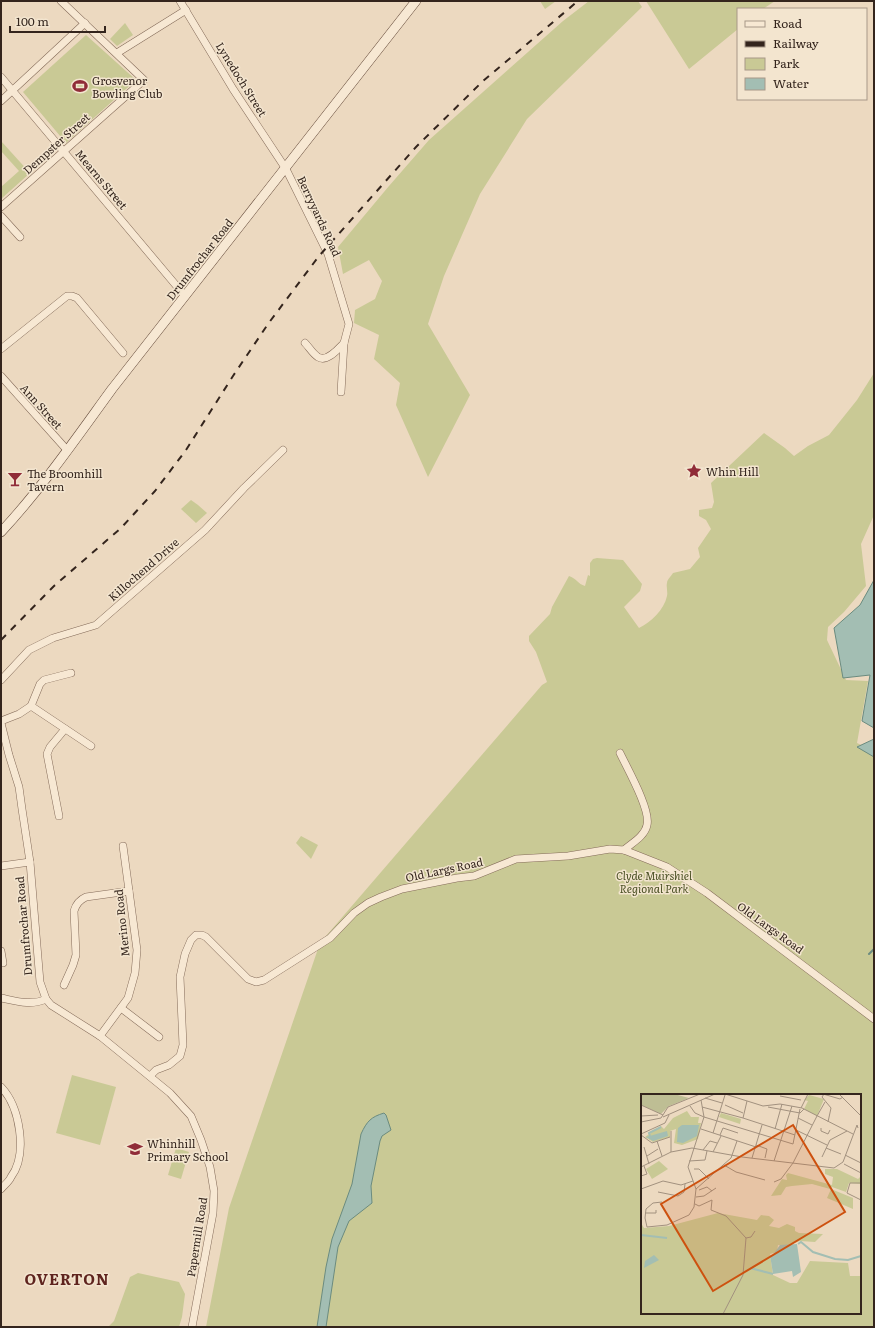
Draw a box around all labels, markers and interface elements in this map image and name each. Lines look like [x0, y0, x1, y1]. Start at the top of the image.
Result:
scale bar [10, 8, 105, 34]
legend [737, 8, 867, 100]
text: 100 m [16, 12, 49, 30]
text: Road [773, 14, 803, 32]
text: Railway [773, 34, 819, 52]
street label: Lynedoch Street [213, 39, 272, 120]
text: Park [773, 54, 800, 72]
place label: Grosvenor Bowling Club [92, 72, 163, 101]
text: Water [773, 74, 809, 92]
sports icon: Grosvenor Bowling Club [71, 77, 89, 95]
street label: Dempster Street [19, 108, 93, 177]
street label: Mearns Street [72, 146, 132, 213]
street label: Berryyards Road [294, 173, 346, 259]
street label: Drumfrochar Road [162, 215, 236, 303]
street label: Ann Street [17, 380, 67, 433]
place icon: Whin Hill [685, 462, 703, 480]
place label: Whin Hill [706, 463, 759, 479]
place label: The Broomhill Tavern [27, 465, 103, 494]
bar icon: The Broomhill Tavern [6, 470, 24, 488]
street label: Killochend Drive [104, 534, 182, 604]
street label: Old Largs Road [404, 853, 484, 885]
park label: Clyde Muirshiel Regional Park [616, 867, 693, 896]
street label: Drumfrochar Road [11, 875, 35, 976]
street label: Merino Road [109, 888, 133, 958]
street label: Old Largs Road [735, 897, 808, 957]
inset map [641, 1094, 861, 1314]
place label: Whinhill Primary School [147, 1135, 229, 1164]
school or university icon: Whinhill Primary School [126, 1140, 144, 1158]
street label: Papermill Road [182, 1196, 210, 1278]
district label: OVERTON [24, 1267, 110, 1290]

